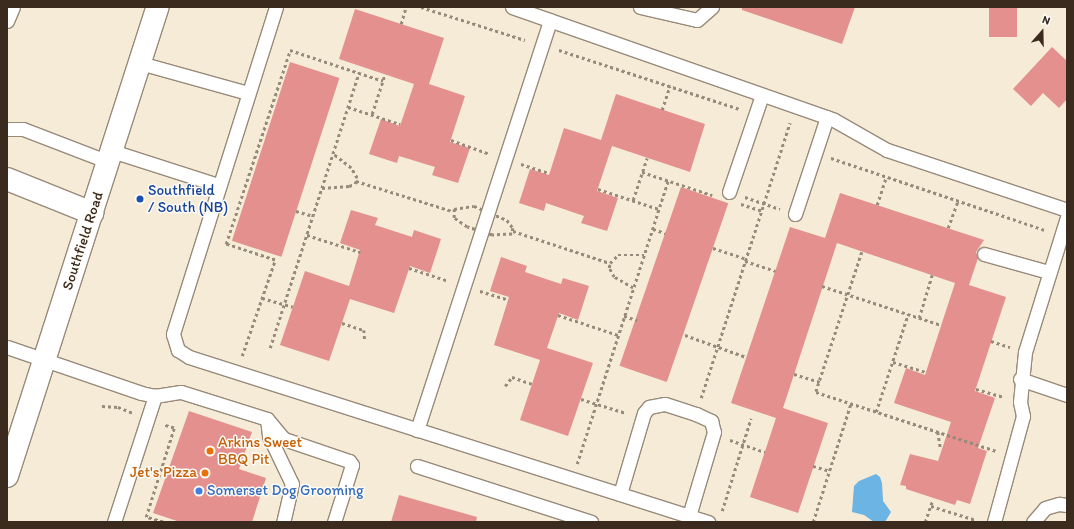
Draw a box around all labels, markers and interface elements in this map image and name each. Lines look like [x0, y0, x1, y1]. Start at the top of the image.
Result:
north arrow [1022, 12, 1062, 52]
text: N [1041, 13, 1052, 28]
place label: Southfield / South (NB) [148, 181, 228, 216]
street label: Southfield Road [59, 189, 107, 293]
marker: Southfield / South (NB) [135, 194, 145, 204]
place label: Arkins Sweet BBQ Pit [218, 433, 302, 468]
marker: Arkins Sweet BBQ Pit [205, 446, 215, 456]
place label: Jet's Pizza [130, 464, 197, 482]
marker: Jet's Pizza [200, 468, 210, 478]
place label: Somerset Dog Grooming [207, 482, 364, 500]
marker: Somerset Dog Grooming [194, 486, 204, 496]

